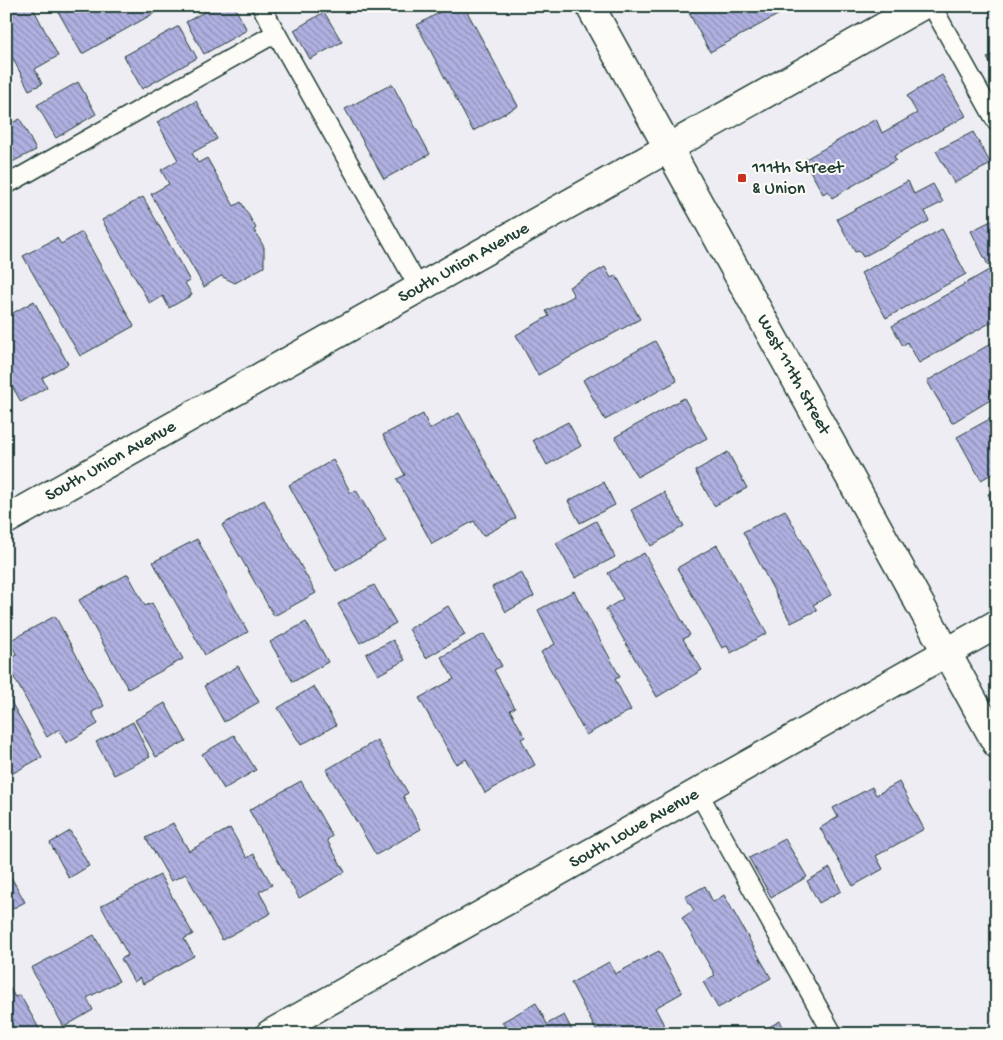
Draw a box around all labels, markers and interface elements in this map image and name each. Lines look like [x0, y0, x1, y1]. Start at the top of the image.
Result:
place label: 111th Street & Union [751, 158, 845, 200]
marker: 111th Street & Union [736, 172, 748, 184]
street label: South Union Avenue [395, 217, 533, 308]
street label: West 111th Street [752, 311, 836, 440]
street label: South Union Avenue [42, 416, 180, 506]
street label: South Lowe Avenue [566, 784, 703, 873]

